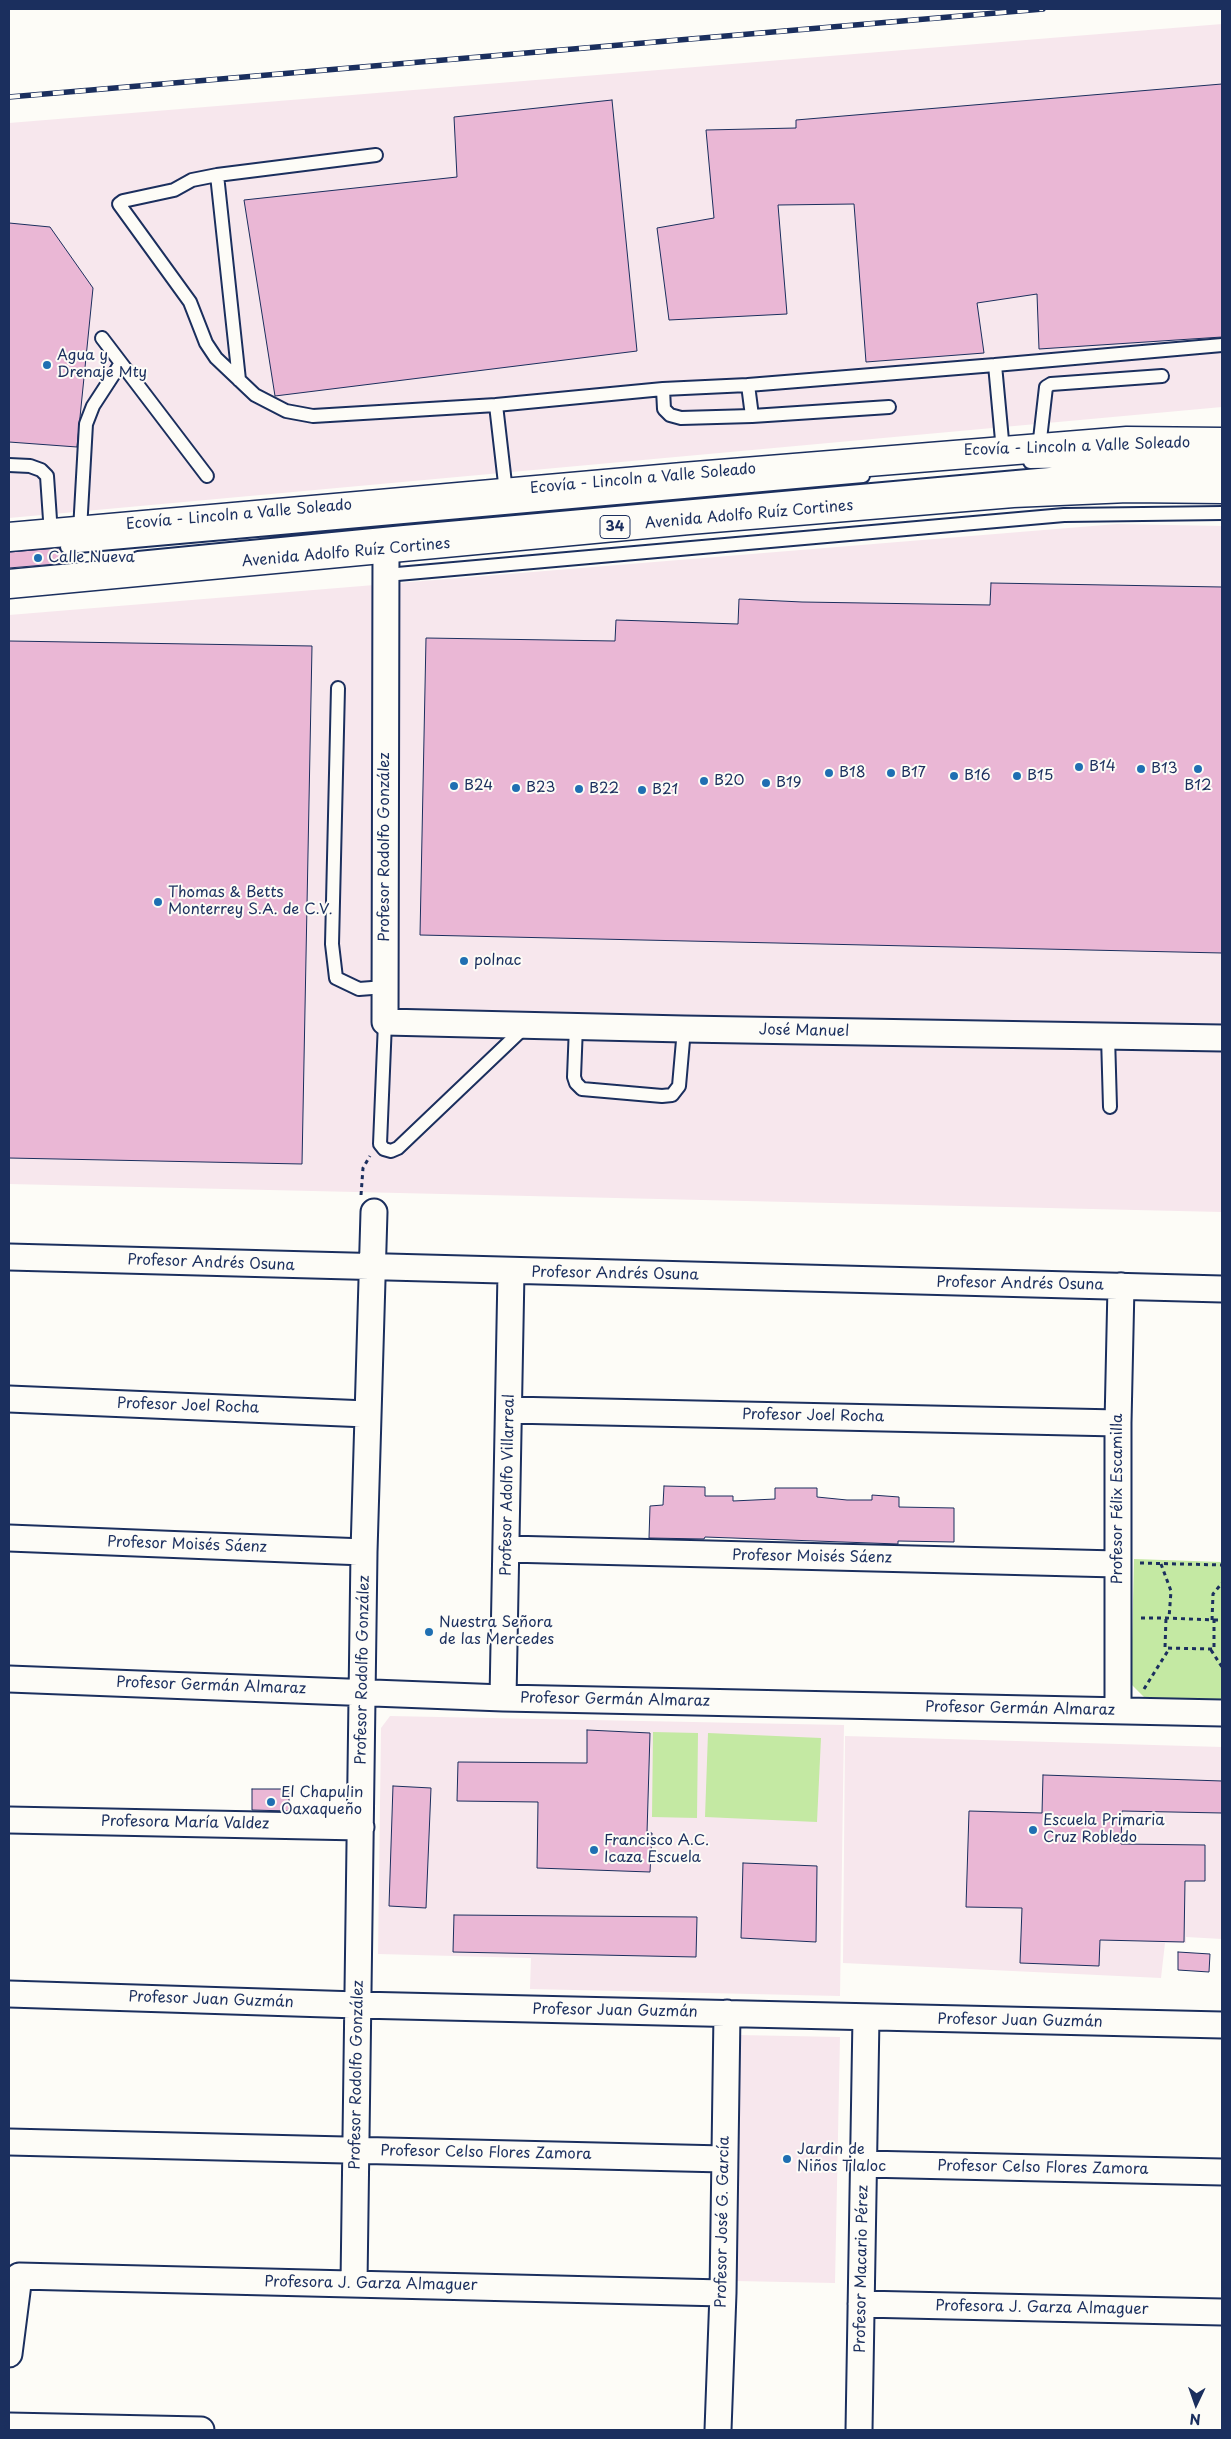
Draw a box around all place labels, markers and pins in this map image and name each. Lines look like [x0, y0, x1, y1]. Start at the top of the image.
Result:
place label: Agua y Drenaje Mty [57, 347, 147, 382]
marker: Agua y Drenaje Mty [41, 359, 53, 371]
place label: Calle Nueva [48, 549, 135, 567]
marker: Calle Nueva [32, 552, 44, 564]
place label: B14 [1089, 758, 1116, 776]
place label: B13 [1151, 760, 1178, 778]
marker: B14 [1073, 761, 1085, 773]
marker: B13 [1135, 763, 1147, 775]
marker: B12 [1192, 763, 1204, 775]
place label: B18 [839, 764, 865, 782]
place label: B17 [901, 764, 926, 782]
marker: B18 [823, 767, 835, 779]
marker: B17 [885, 767, 897, 779]
place label: B16 [964, 767, 990, 785]
place label: B15 [1027, 767, 1053, 785]
marker: B16 [948, 770, 960, 782]
marker: B15 [1011, 770, 1023, 782]
place label: B20 [714, 772, 744, 790]
place label: B19 [776, 774, 801, 792]
marker: B20 [698, 775, 710, 787]
place label: B24 [464, 777, 493, 795]
marker: B19 [760, 777, 772, 789]
place label: B12 [1184, 777, 1212, 795]
place label: B23 [526, 779, 555, 797]
marker: B24 [448, 780, 460, 792]
place label: B22 [589, 780, 619, 798]
place label: B21 [652, 781, 678, 799]
marker: B23 [510, 782, 522, 794]
marker: B22 [573, 783, 585, 795]
marker: B21 [636, 784, 648, 796]
place label: Thomas & Betts Monterrey S.A. de C.V. [168, 884, 333, 919]
marker: Thomas & Betts Monterrey S.A. de C.V. [152, 896, 164, 908]
place label: polnac [474, 952, 521, 970]
marker: polnac [458, 955, 470, 967]
place label: Nuestra Señora de las Mercedes [439, 1614, 554, 1649]
marker: Nuestra Señora de las Mercedes [423, 1626, 435, 1638]
place label: El Chapulin Oaxaqueño [281, 1784, 364, 1819]
marker: El Chapulin Oaxaqueño [265, 1796, 277, 1808]
place label: Escuela Primaria Cruz Robledo [1043, 1812, 1165, 1847]
marker: Escuela Primaria Cruz Robledo [1027, 1824, 1039, 1836]
place label: Francisco A.C. Icaza Escuela [604, 1832, 709, 1867]
marker: Francisco A.C. Icaza Escuela [588, 1844, 600, 1856]
place label: Jardin de Niños Tlaloc [797, 2141, 886, 2176]
marker: Jardin de Niños Tlaloc [781, 2153, 793, 2165]

